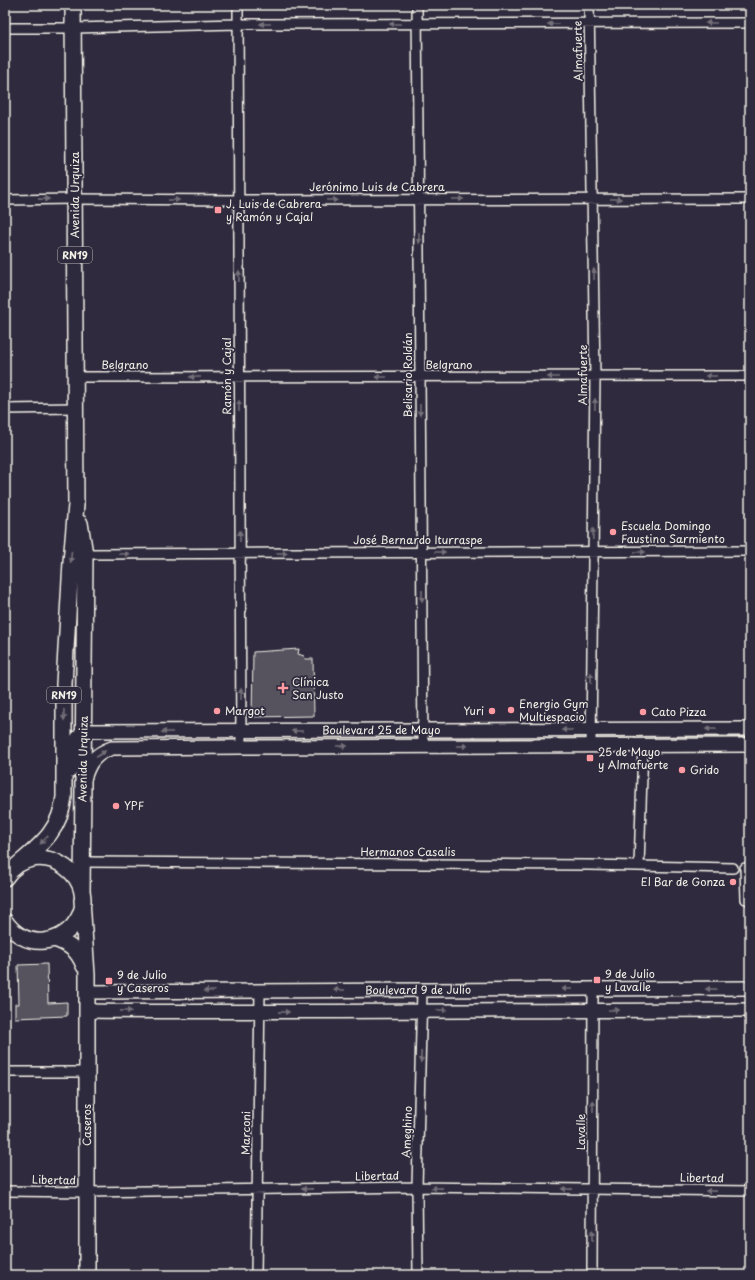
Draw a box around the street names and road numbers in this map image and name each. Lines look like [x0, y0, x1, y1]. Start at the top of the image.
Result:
street label: Almafuerte [568, 20, 587, 81]
street label: Avenida Urquiza [66, 152, 83, 238]
street label: Jerónimo Luis de Cabrera [309, 178, 445, 195]
road number: RN19 [58, 247, 92, 263]
street label: Belisario Roldán [399, 332, 416, 418]
street label: Ramón y Cajal [218, 337, 235, 415]
street label: Almafuerte [574, 344, 591, 405]
street label: Belgrano [102, 356, 148, 373]
street label: Belgrano [426, 356, 472, 373]
street label: José Bernardo Iturraspe [353, 531, 483, 548]
road number: RN19 [47, 687, 81, 703]
street label: Avenida Urquiza [73, 715, 92, 802]
street label: Boulevard 25 de Mayo [322, 721, 440, 738]
street label: Hermanos Casalis [360, 843, 456, 860]
street label: Boulevard 9 de Julio [365, 981, 471, 998]
street label: Caseros [78, 1104, 95, 1146]
street label: Ameghino [397, 1106, 416, 1158]
street label: Marconi [237, 1111, 254, 1155]
street label: Lavalle [572, 1114, 589, 1150]
street label: Libertad [355, 1167, 399, 1184]
street label: Libertad [680, 1169, 724, 1186]
street label: Libertad [32, 1171, 76, 1188]

